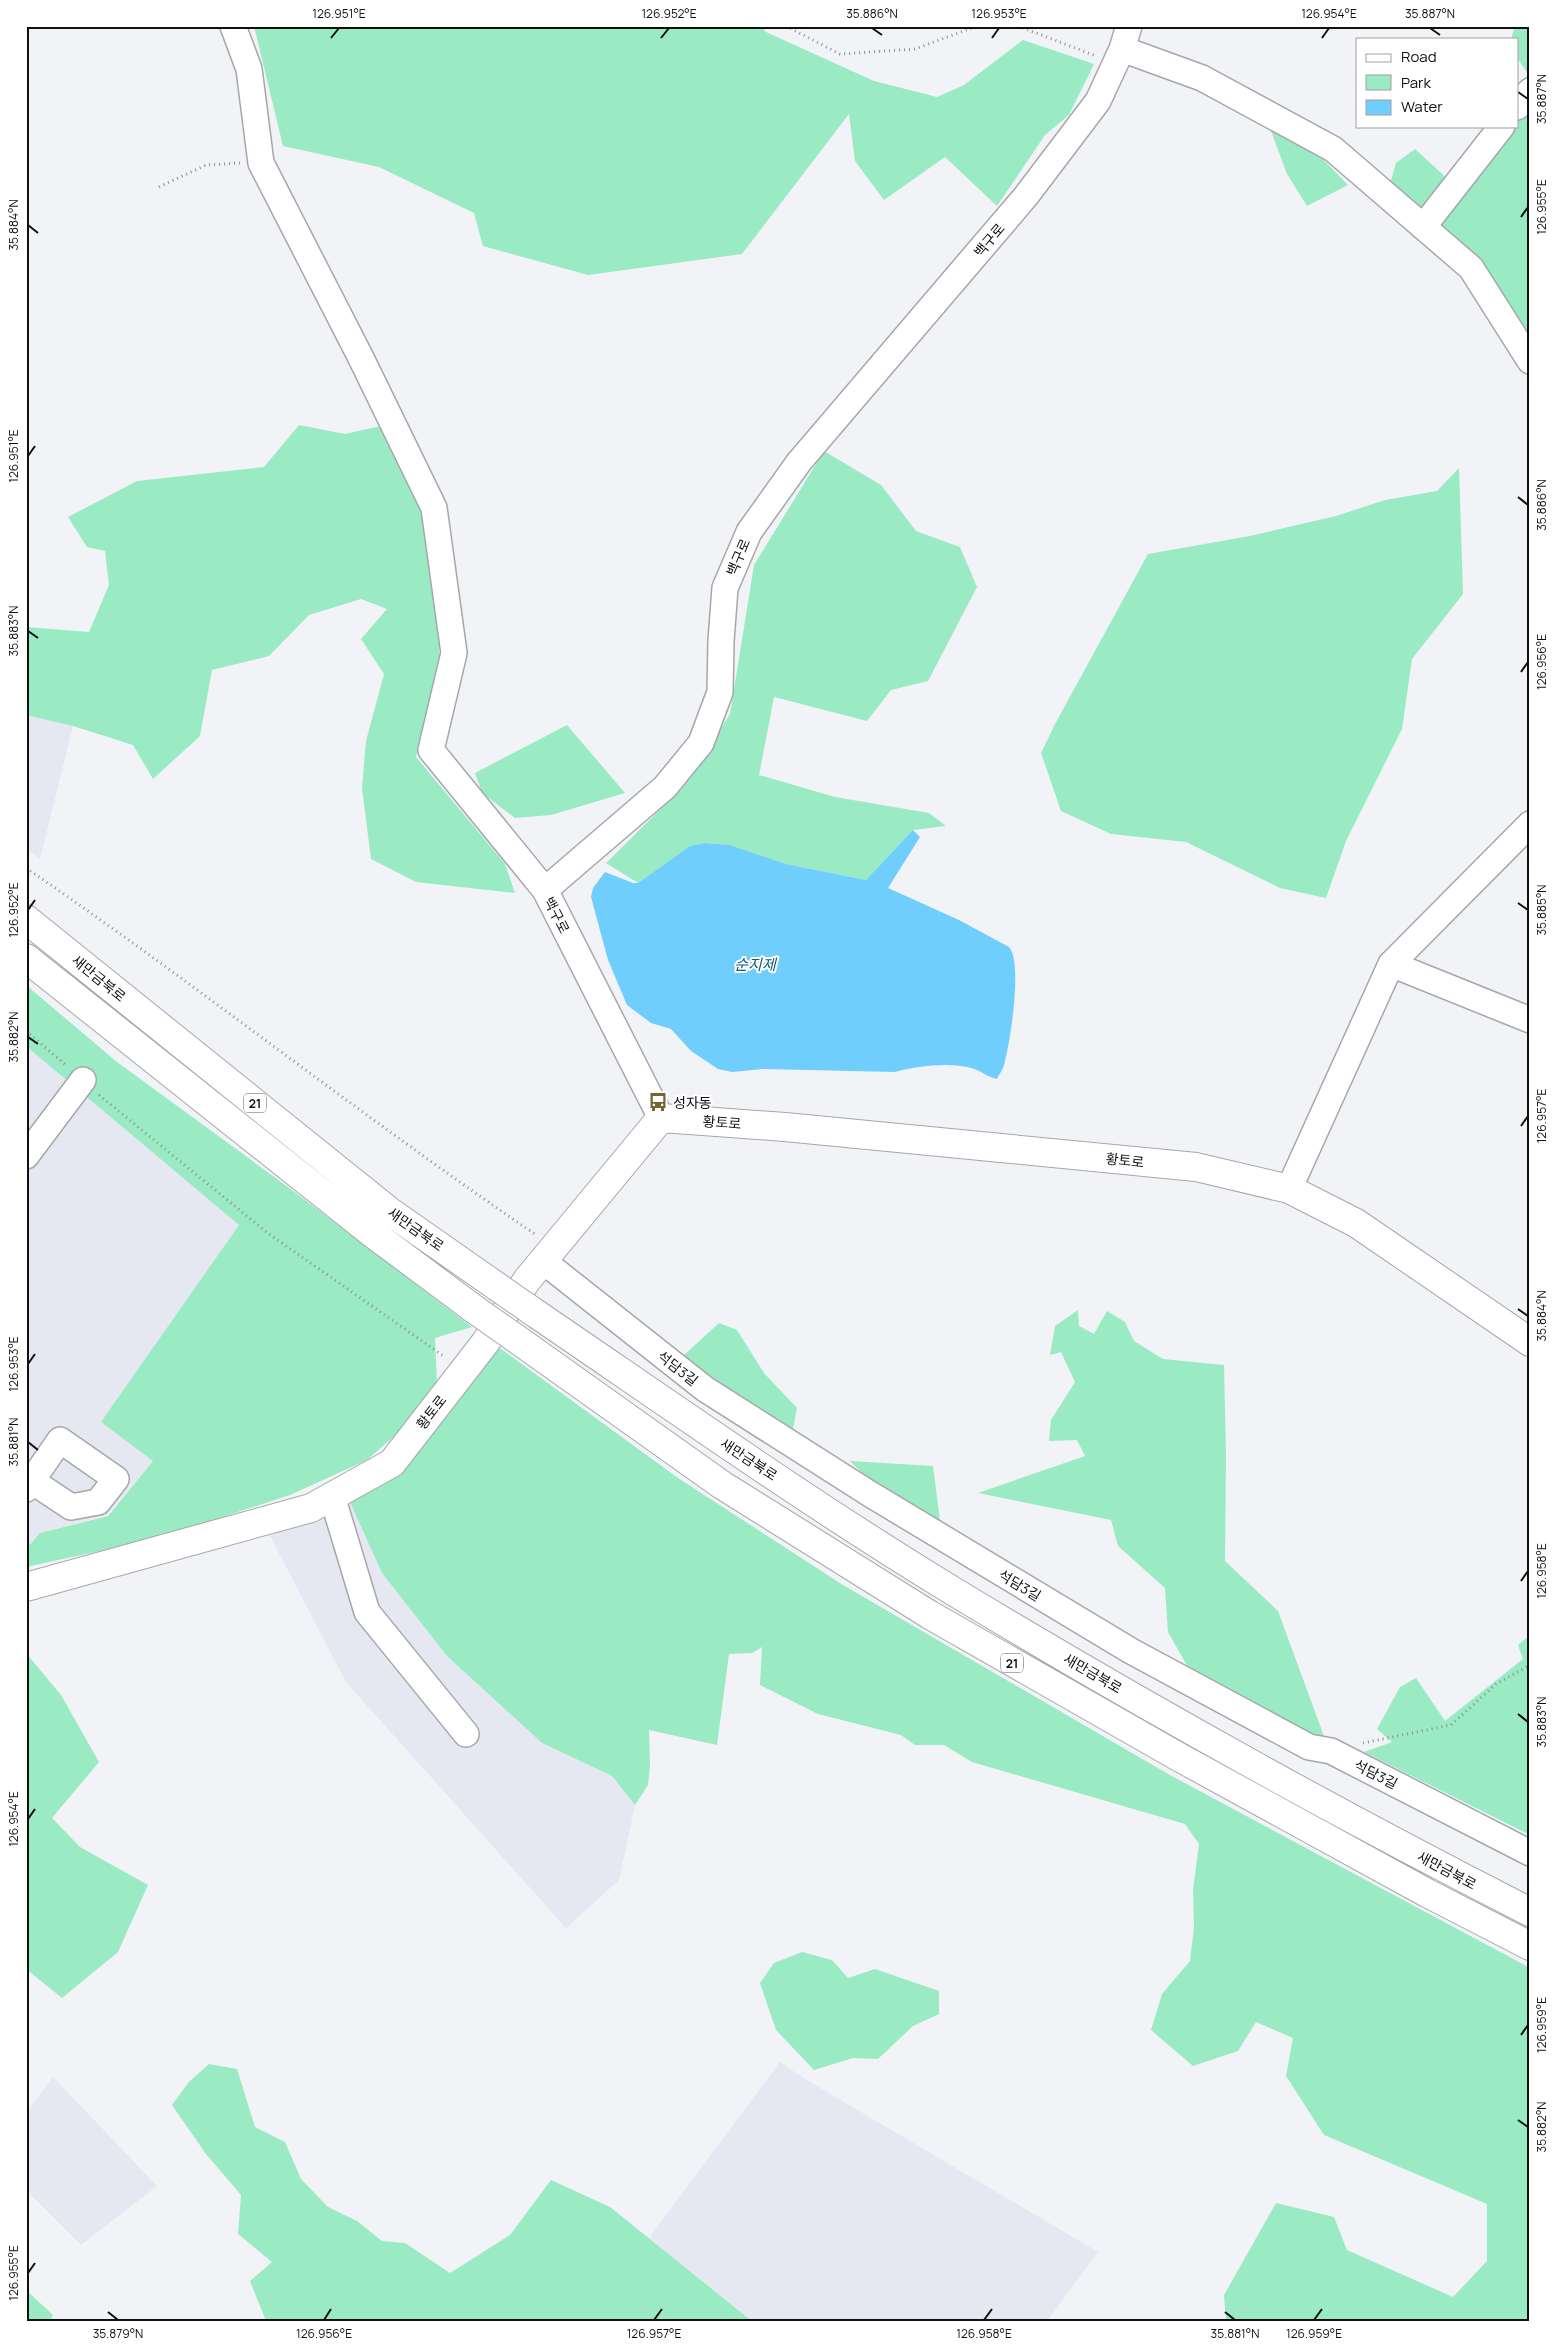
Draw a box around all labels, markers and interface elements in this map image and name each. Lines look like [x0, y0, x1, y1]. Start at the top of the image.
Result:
text: 126.951°E [312, 5, 366, 22]
text: 126.952°E [641, 5, 697, 22]
text: 35.886°N [846, 5, 898, 22]
text: 126.953°E [971, 5, 1027, 22]
text: 126.954°E [1301, 5, 1357, 22]
text: 35.887°N [1405, 5, 1455, 22]
legend [1356, 38, 1518, 128]
text: Road [1401, 46, 1437, 67]
text: Park [1401, 72, 1431, 93]
text: 35.887°N [1533, 74, 1550, 124]
text: Water [1401, 96, 1443, 117]
text: 126.955°E [1533, 179, 1550, 235]
text: 35.884°N [5, 199, 22, 251]
street label: 백구로 [969, 219, 1009, 261]
text: 126.951°E [5, 429, 22, 483]
text: 35.886°N [1533, 479, 1550, 531]
street label: 백구로 [722, 535, 754, 578]
text: 35.883°N [5, 606, 22, 656]
text: 126.956°E [1533, 634, 1550, 690]
text: 126.952°E [5, 882, 22, 938]
text: 35.885°N [1533, 884, 1550, 936]
street label: 백구로 [540, 893, 574, 937]
street label: 새만금북로 [68, 950, 130, 1006]
water label: 순지제 [734, 954, 778, 975]
text: 35.882°N [5, 1012, 22, 1063]
text: 126.957°E [1533, 1089, 1550, 1143]
bus stop icon: 성자동 [647, 1091, 669, 1113]
place label: 성자동 [673, 1093, 712, 1112]
road number: 21 [244, 1094, 266, 1112]
street label: 황토로 [702, 1111, 742, 1133]
street label: 황토로 [1105, 1149, 1145, 1171]
street label: 새만금북로 [384, 1203, 448, 1255]
text: 35.884°N [1533, 1290, 1550, 1342]
text: 126.953°E [5, 1336, 22, 1392]
street label: 석담3길 [654, 1346, 702, 1390]
street label: 황토로 [412, 1391, 450, 1433]
text: 35.881°N [5, 1418, 22, 1466]
street label: 새만금북로 [717, 1433, 781, 1485]
text: 126.958°E [1533, 1543, 1550, 1599]
street label: 석담3길 [995, 1565, 1045, 1605]
street label: 새만금북로 [1060, 1649, 1126, 1697]
road number: 21 [1001, 1654, 1023, 1672]
text: 35.883°N [1533, 1697, 1550, 1747]
street label: 석담3길 [1351, 1755, 1401, 1793]
text: 126.954°E [5, 1791, 22, 1847]
street label: 새만금북로 [1414, 1846, 1480, 1894]
text: 126.959°E [1533, 1997, 1550, 2053]
text: 35.882°N [1533, 2102, 1550, 2153]
text: 126.955°E [5, 2245, 22, 2301]
text: 35.879°N [93, 2325, 143, 2342]
text: 126.956°E [296, 2325, 352, 2342]
text: 126.957°E [627, 2325, 681, 2342]
text: 126.958°E [956, 2325, 1012, 2342]
text: 35.881°N [1211, 2325, 1259, 2342]
text: 126.959°E [1286, 2325, 1342, 2342]

